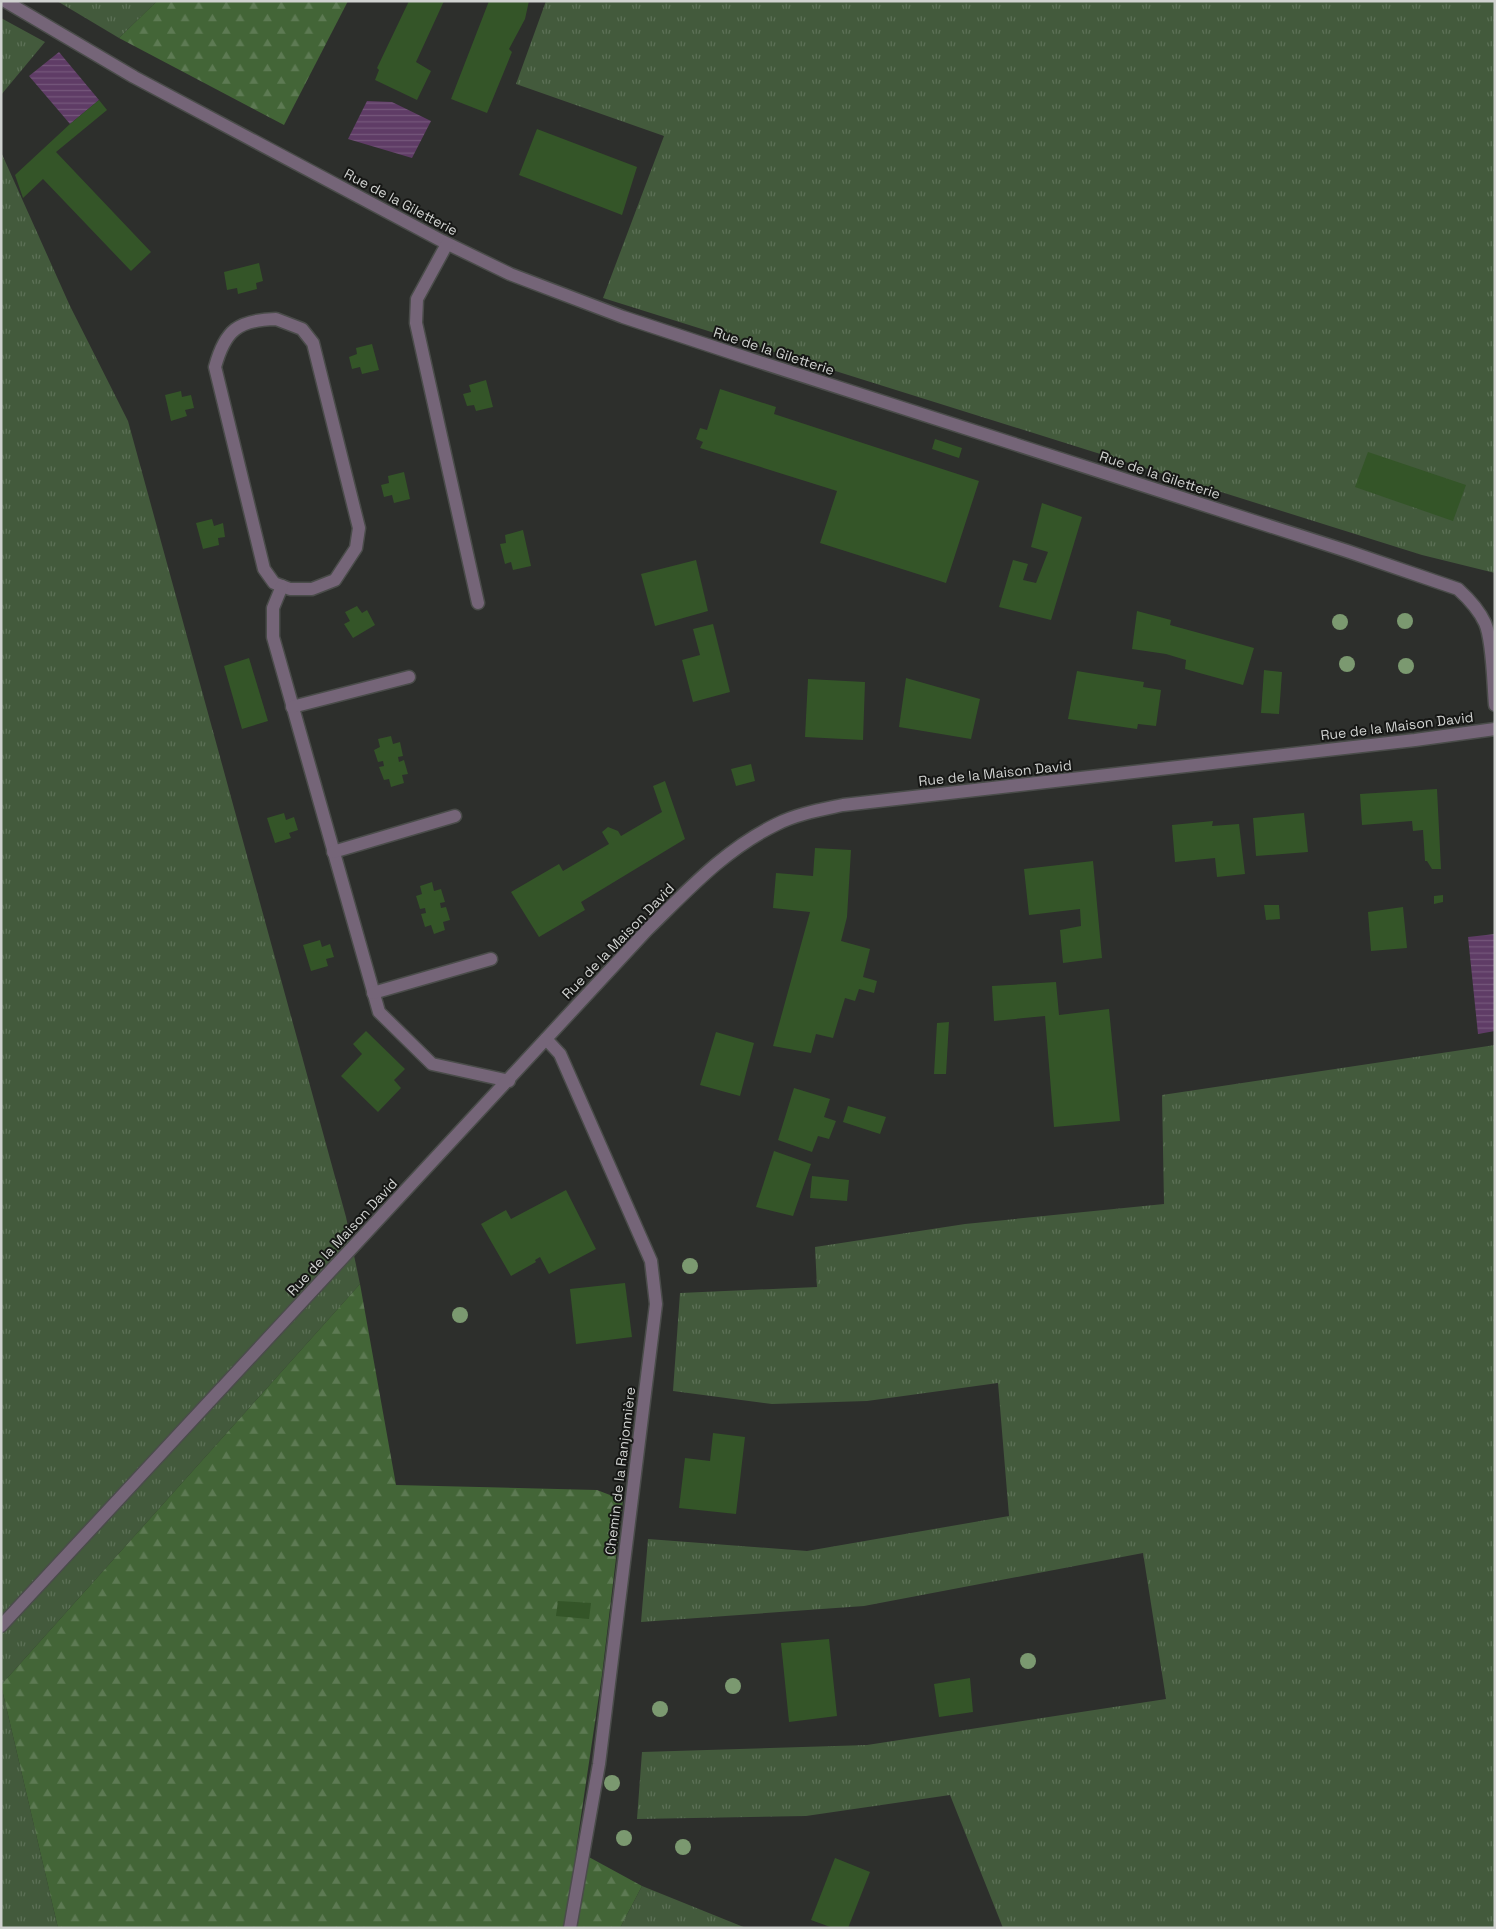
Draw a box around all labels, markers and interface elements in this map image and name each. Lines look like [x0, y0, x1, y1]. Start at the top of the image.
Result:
street label: Rue de la Giletterie [341, 165, 461, 239]
street label: Rue de la Giletterie [711, 323, 837, 379]
street label: Rue de la Giletterie [1097, 447, 1223, 503]
street label: Rue de la Maison David [1319, 708, 1475, 744]
street label: Rue de la Maison David [917, 756, 1073, 790]
street label: Rue de la Maison David [558, 879, 678, 1003]
street label: Rue de la Maison David [283, 1175, 401, 1299]
street label: Chemin de la Ranjonnière [601, 1386, 639, 1556]

